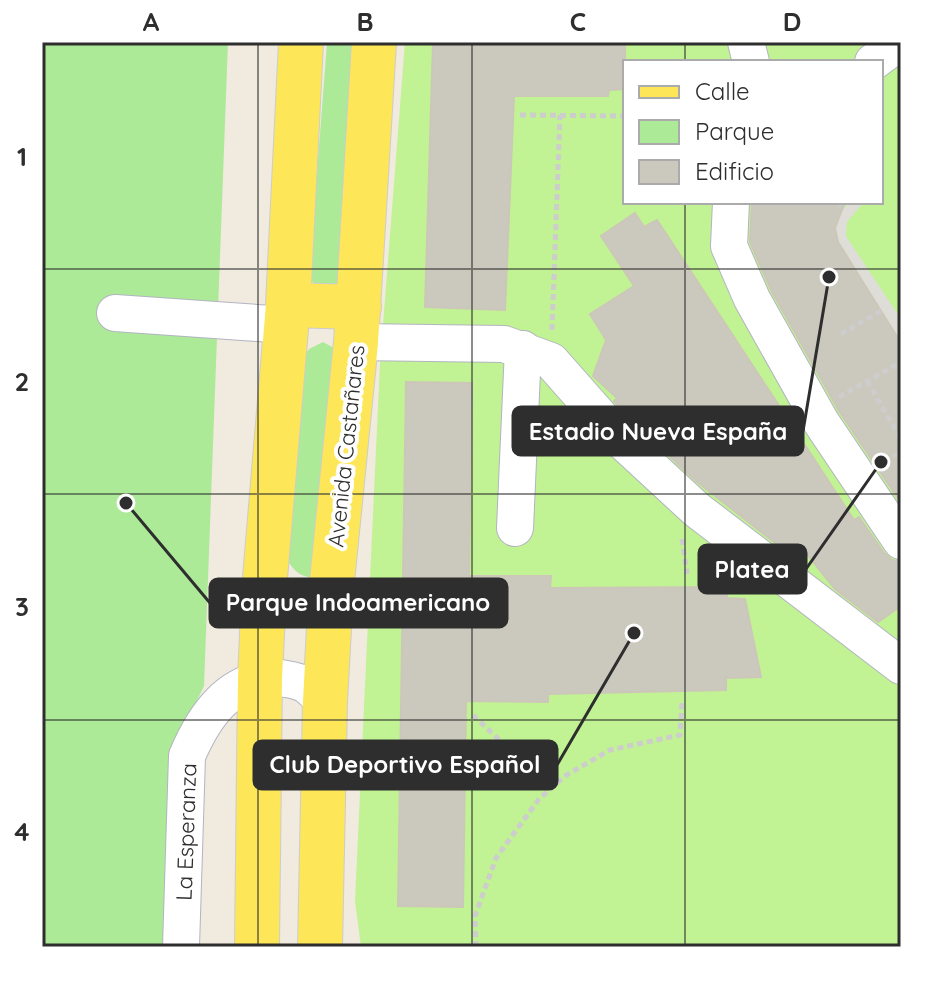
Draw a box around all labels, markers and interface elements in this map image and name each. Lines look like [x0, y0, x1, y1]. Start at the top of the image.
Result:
text: A [143, 5, 160, 38]
text: B [356, 5, 374, 38]
text: C [570, 5, 586, 38]
text: D [783, 5, 801, 38]
legend [623, 60, 883, 204]
text: Calle [695, 76, 750, 106]
text: Parque [695, 116, 774, 146]
text: 1 [17, 140, 27, 173]
text: Edificio [695, 156, 774, 186]
street label: Avenida Castañares [321, 343, 371, 549]
text: 2 [15, 365, 29, 398]
callout: Estadio Nueva España [513, 407, 803, 455]
text: Estadio Nueva España [529, 416, 787, 446]
callout: Platea [699, 545, 806, 593]
text: Platea [714, 554, 790, 584]
callout: Parque Indoamericano [210, 579, 507, 627]
text: Parque Indoamericano [226, 587, 490, 617]
text: 3 [15, 590, 29, 623]
callout: Club Deportivo Español [254, 741, 557, 789]
text: Club Deportivo Español [269, 749, 541, 779]
street label: La Esperanza [170, 763, 202, 901]
text: 4 [14, 815, 30, 848]

